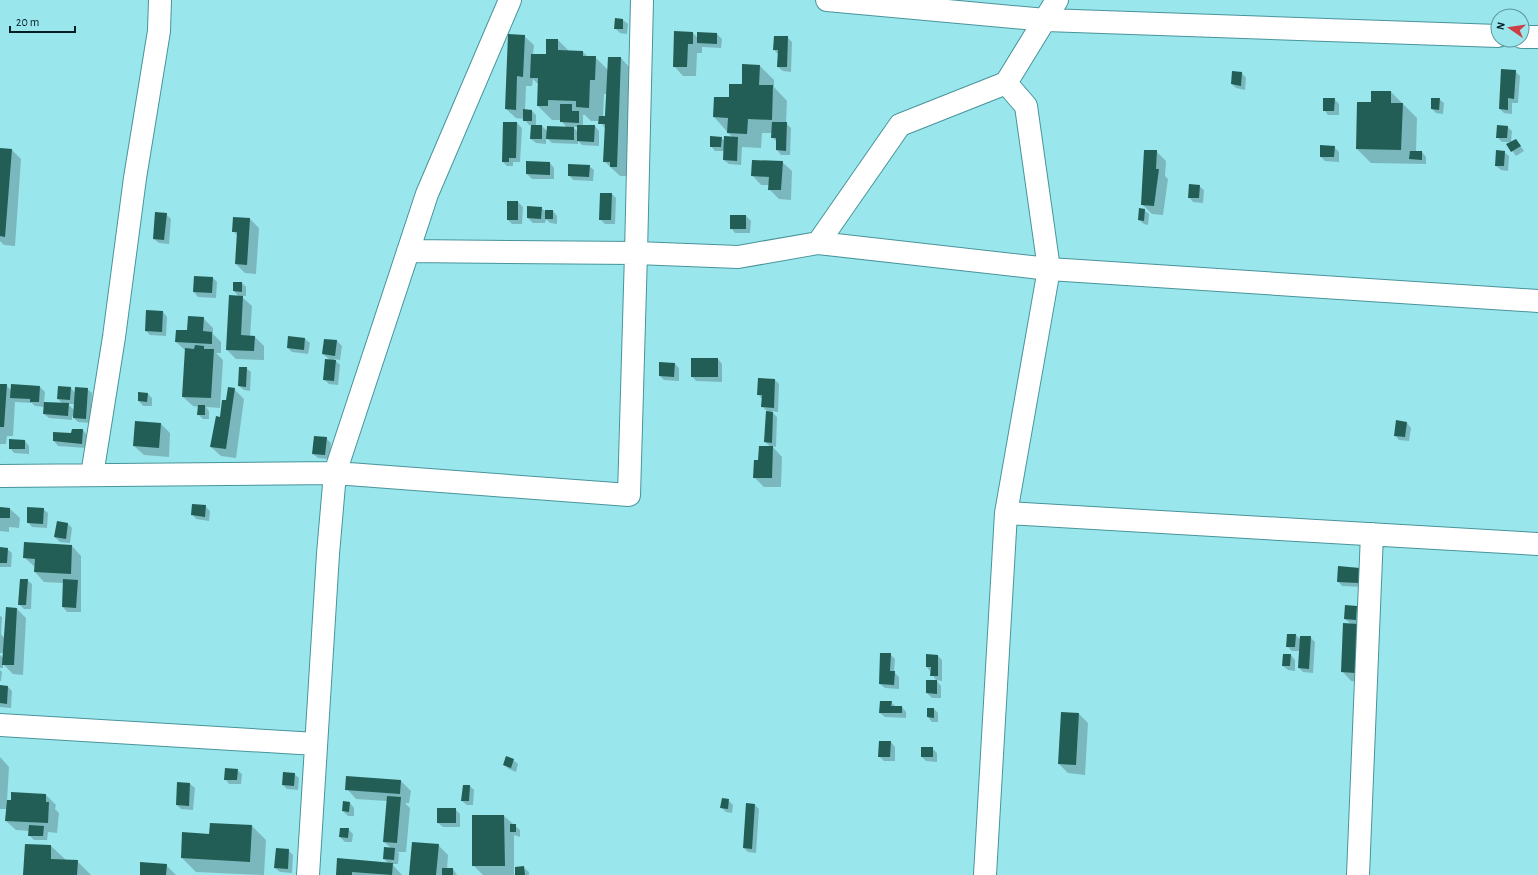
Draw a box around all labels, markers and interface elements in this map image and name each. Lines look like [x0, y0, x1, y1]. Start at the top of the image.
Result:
scale bar [10, 8, 75, 34]
north arrow [1490, 8, 1530, 48]
text: 20 m [16, 16, 39, 28]
text: N [1495, 21, 1507, 31]

